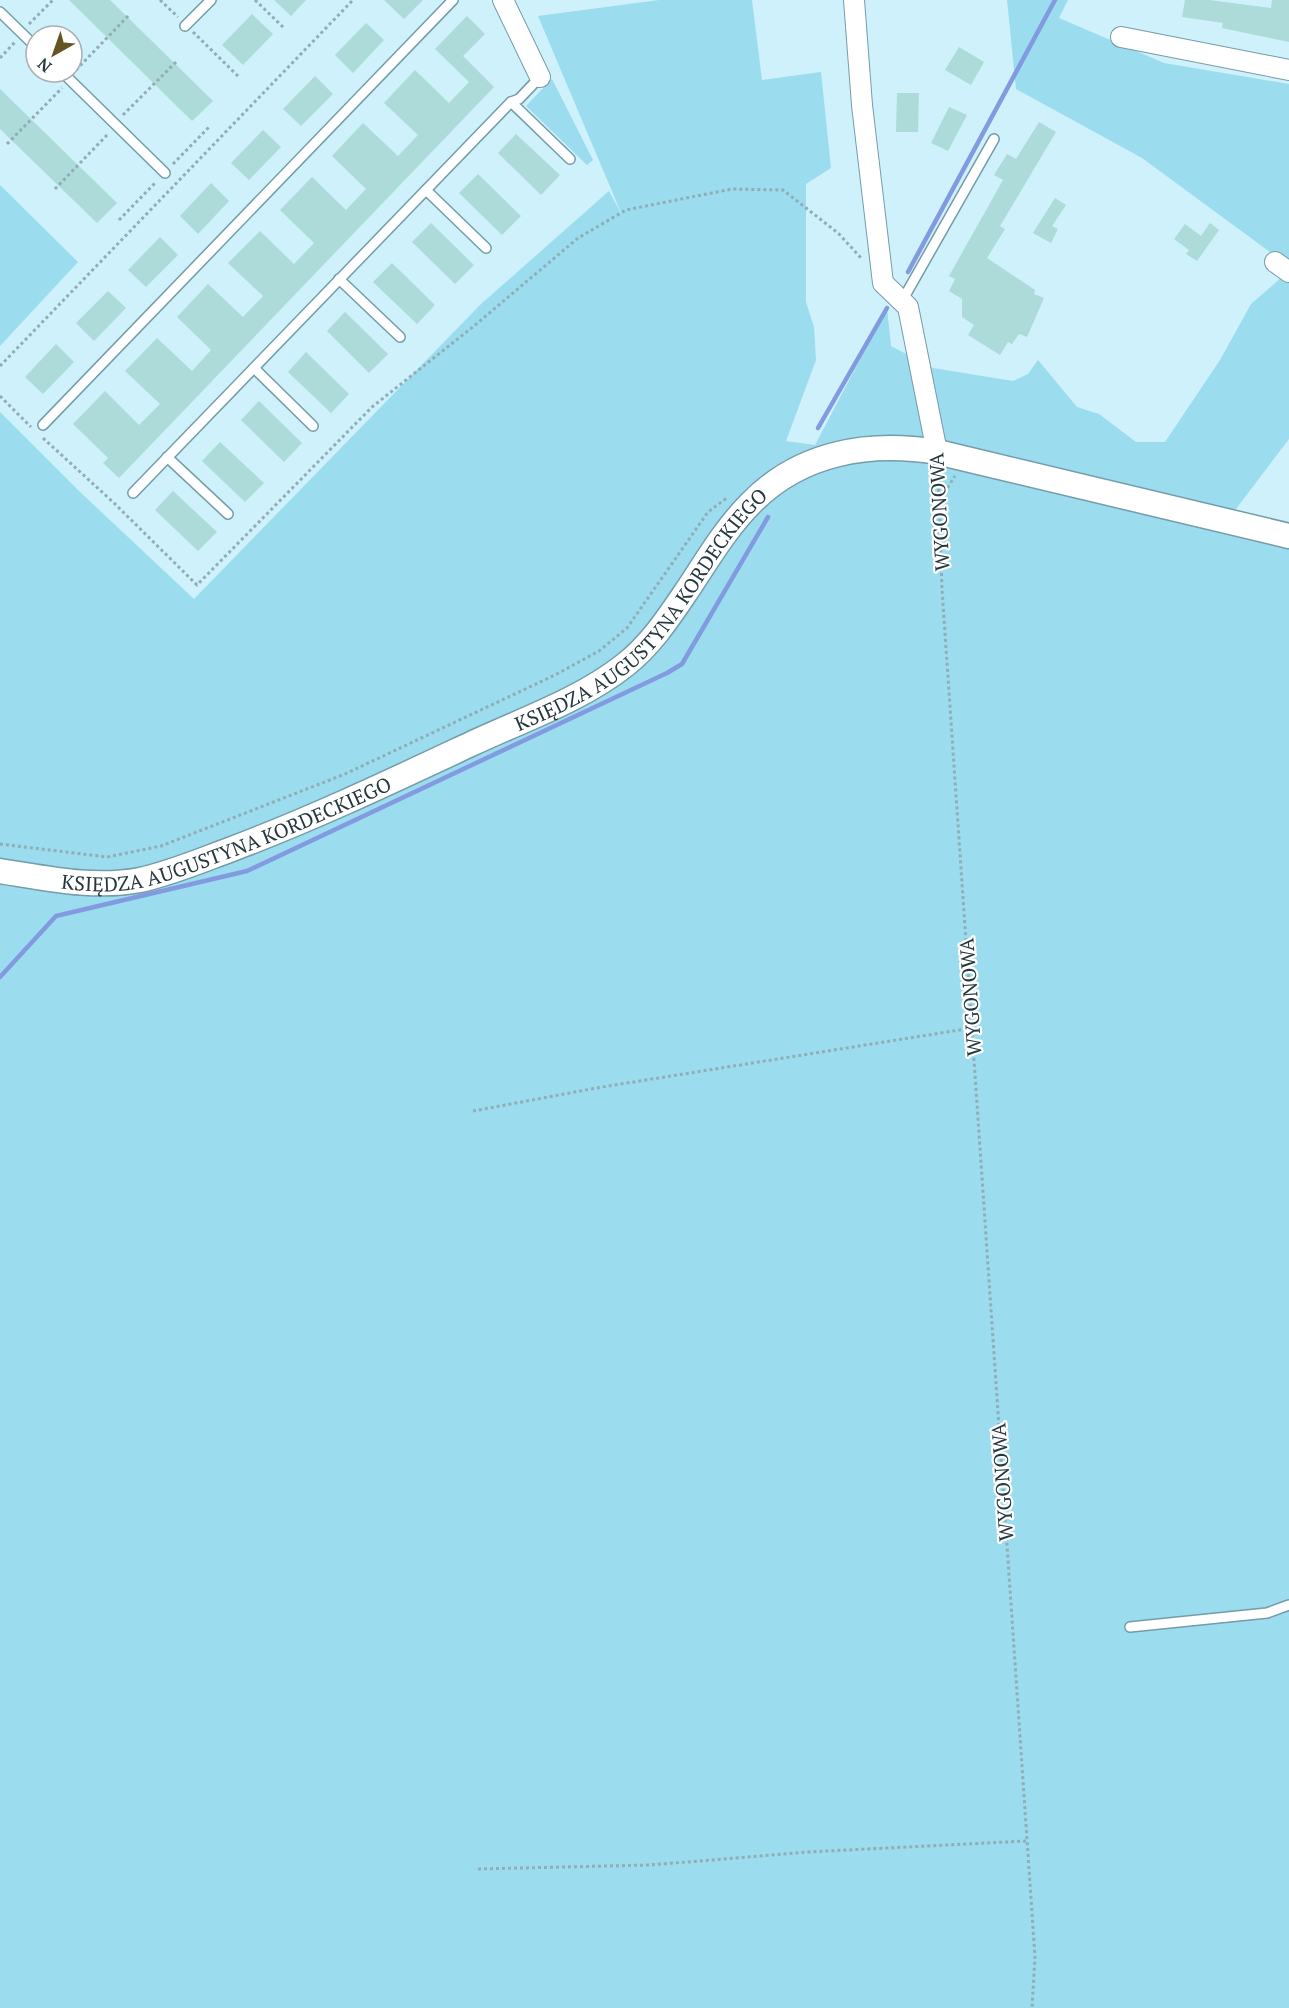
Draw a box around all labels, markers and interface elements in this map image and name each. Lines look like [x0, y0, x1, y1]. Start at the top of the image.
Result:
north arrow [24, 24, 84, 84]
text: N [33, 53, 56, 78]
street label: WYGONOWA [922, 452, 956, 572]
street label: KSIĘDZA AUGUSTYNA KORDECKIEGO [510, 481, 772, 737]
street label: KSIĘDZA AUGUSTYNA KORDECKIEGO [60, 770, 395, 897]
street label: WYGONOWA [952, 937, 988, 1057]
street label: WYGONOWA [984, 1422, 1020, 1542]

